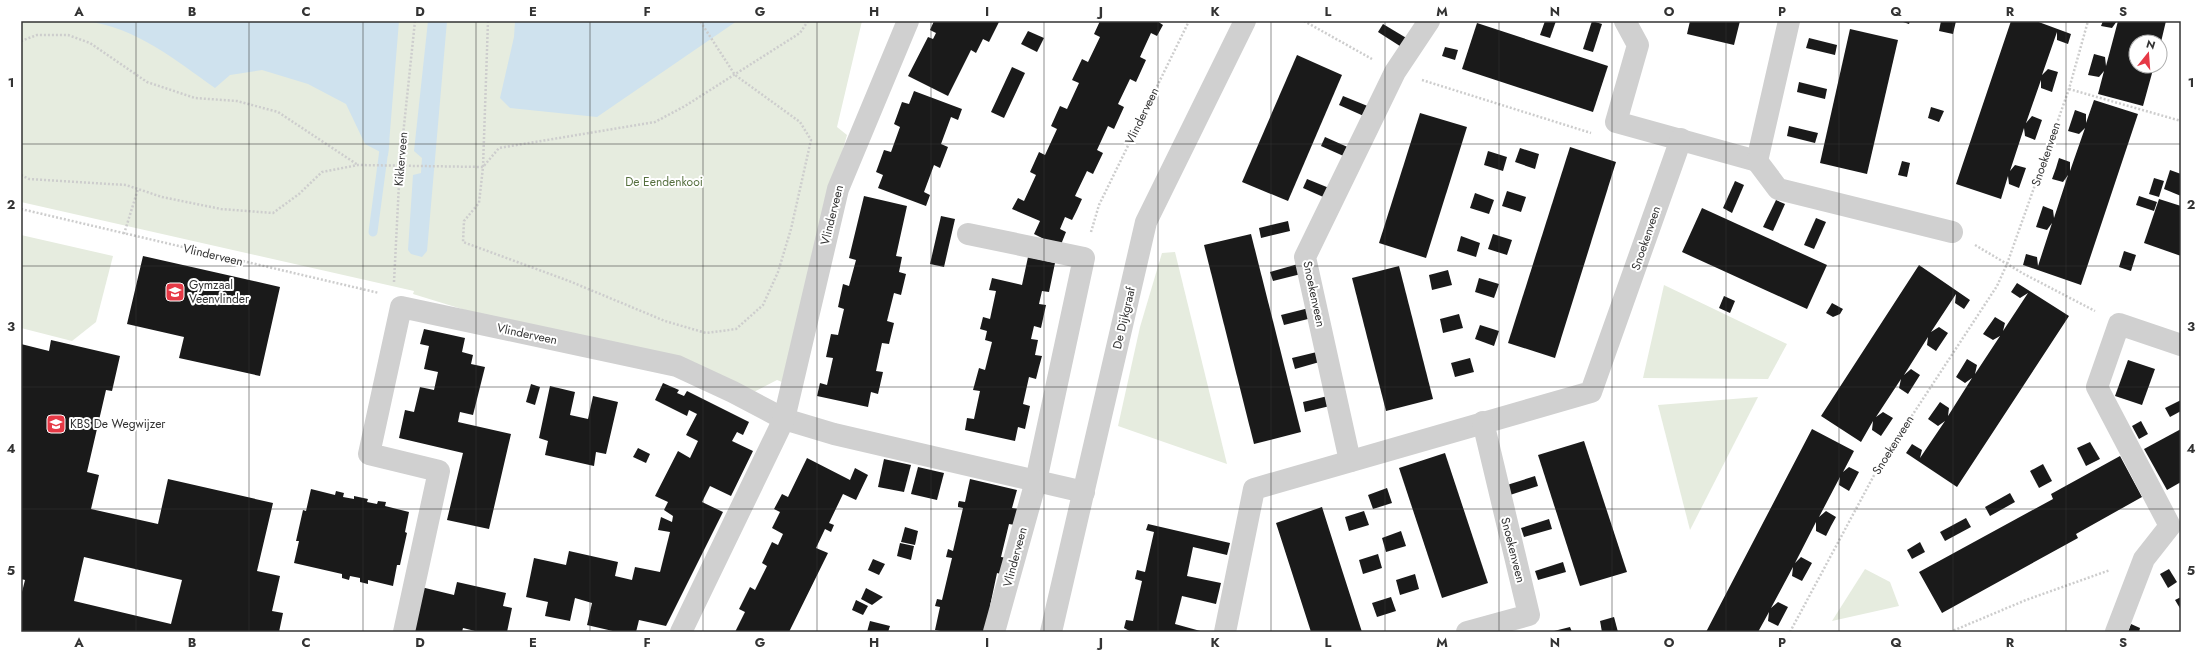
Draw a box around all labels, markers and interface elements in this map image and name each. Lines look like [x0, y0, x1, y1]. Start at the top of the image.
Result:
text: A [73, 2, 84, 21]
text: B [188, 2, 197, 21]
text: C [301, 2, 311, 21]
text: D [415, 2, 425, 21]
text: E [529, 2, 537, 21]
text: F [643, 2, 651, 21]
text: G [755, 2, 766, 21]
text: H [869, 2, 879, 21]
text: I [985, 2, 989, 21]
text: J [1096, 2, 1103, 21]
text: K [1210, 2, 1220, 21]
text: L [1325, 2, 1332, 21]
text: M [1436, 2, 1448, 21]
text: N [1550, 2, 1560, 21]
text: O [1664, 2, 1675, 21]
text: P [1778, 2, 1786, 21]
text: Q [1890, 2, 1902, 21]
text: R [2006, 2, 2015, 21]
text: S [2119, 2, 2127, 21]
north arrow [2128, 34, 2168, 74]
text: N [2144, 36, 2157, 53]
text: 1 [8, 73, 14, 92]
text: 1 [2188, 73, 2194, 92]
street label: Vlinderveen [1120, 84, 1164, 148]
street label: Snoekenveen [2027, 119, 2065, 189]
street label: Kikkerveen [390, 131, 412, 187]
park label: De Eendenkooi [625, 173, 703, 191]
street label: Vlinderveen [816, 183, 848, 247]
text: 2 [7, 195, 15, 214]
text: 2 [2187, 195, 2195, 214]
street label: Snoekenveen [1627, 203, 1665, 273]
street label: Vlinderveen [181, 239, 245, 271]
street label: Snoekenveen [1298, 259, 1330, 329]
place label: Gymzaal Veenvlinder [189, 276, 250, 308]
school or university icon: Gymzaal Veenvlinder [164, 281, 186, 303]
street label: De Dijkgraaf [1108, 285, 1140, 351]
text: 3 [7, 317, 15, 336]
text: 3 [2187, 317, 2195, 336]
street label: Vlinderveen [495, 319, 559, 349]
street label: Snoekenveen [1868, 412, 1918, 478]
school or university icon: KBS De Wegwijzer [45, 413, 67, 435]
place label: KBS De Wegwijzer [70, 415, 166, 433]
text: 4 [6, 439, 16, 458]
text: 4 [2186, 439, 2196, 458]
street label: Snoekenveen [1496, 515, 1530, 585]
street label: Vlinderveen [998, 525, 1032, 589]
text: 5 [7, 561, 15, 580]
text: 5 [2187, 561, 2195, 580]
text: A [73, 633, 84, 652]
text: B [188, 633, 197, 652]
text: C [301, 633, 311, 652]
text: D [415, 633, 425, 652]
text: E [529, 633, 537, 652]
text: F [643, 633, 651, 652]
text: G [755, 633, 766, 652]
text: H [869, 633, 879, 652]
text: I [985, 633, 989, 652]
text: J [1096, 633, 1103, 652]
text: K [1210, 633, 1220, 652]
text: L [1325, 633, 1332, 652]
text: M [1436, 633, 1448, 652]
text: N [1550, 633, 1560, 652]
text: O [1664, 633, 1675, 652]
text: P [1778, 633, 1786, 652]
text: Q [1890, 633, 1902, 652]
text: R [2006, 633, 2015, 652]
text: S [2119, 633, 2127, 652]

